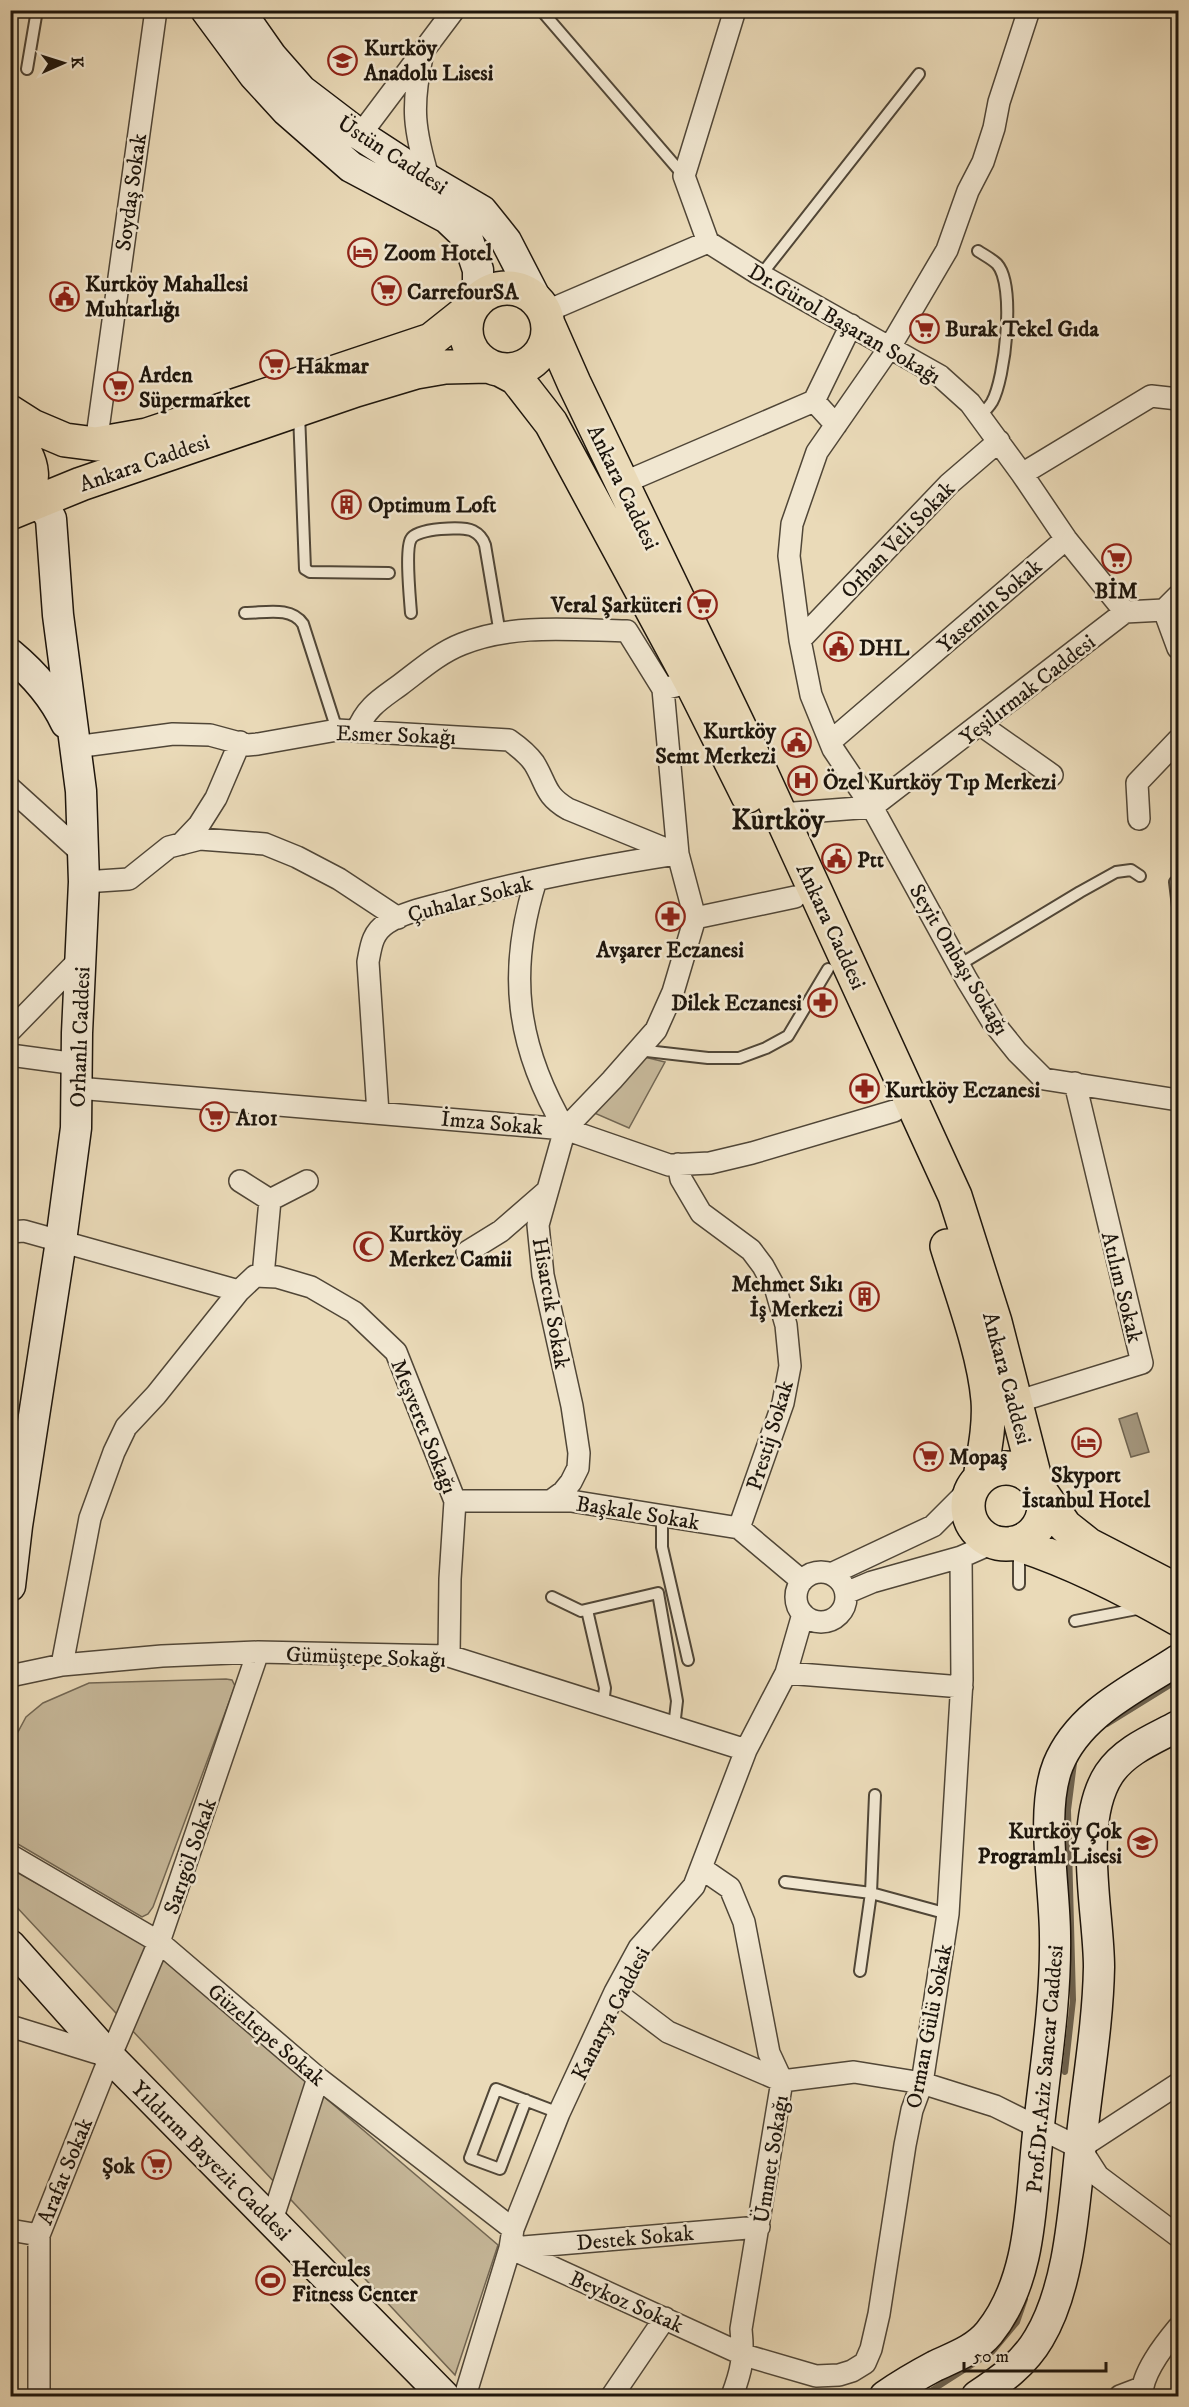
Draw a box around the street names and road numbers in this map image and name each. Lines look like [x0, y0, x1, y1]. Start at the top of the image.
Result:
street label: Üstün Caddesi [332, 110, 452, 201]
street label: Soydaş Sokak [110, 132, 153, 253]
street label: Dr.Gürol Başaran Sokağı [743, 258, 945, 390]
street label: Ankara Caddesi [581, 421, 665, 555]
street label: Ankara Caddesi [76, 429, 213, 498]
street label: Orhan Veli Sokak [835, 476, 961, 604]
street label: Yasemin Sokak [932, 553, 1048, 659]
street label: Yeşilırmak Caddesi [955, 629, 1101, 752]
street label: Esmer Sokağı [335, 720, 456, 751]
street label: Ankara Caddesi [790, 859, 872, 994]
street label: Çuhalar Sokak [405, 870, 536, 929]
street label: Seyit Onbaşı Sokağı [903, 879, 1015, 1040]
street label: Orhanlı Caddesi [65, 966, 96, 1108]
street label: İmza Sokak [440, 1106, 544, 1141]
street label: Atılım Sokak [1095, 1229, 1148, 1346]
street label: Hisarcık Sokak [526, 1235, 575, 1371]
street label: Ankara Caddesi [976, 1309, 1037, 1448]
street label: Meşveret Sokağı [384, 1355, 463, 1498]
street label: Prestij Sokak [741, 1377, 800, 1494]
street label: Başkale Sokak [574, 1490, 701, 1537]
street label: Gümüştepe Sokağı [285, 1641, 446, 1674]
street label: Sarıgöl Sokak [158, 1795, 223, 1918]
street label: Kanarya Caddesi [566, 1942, 657, 2085]
street label: Orman Gülü Sokak [900, 1942, 959, 2111]
street label: Prof.Dr.Aziz Sancar Caddesi [1021, 1944, 1070, 2194]
street label: Güzeltepe Sokak [202, 1978, 331, 2092]
street label: Yıldırım Bayezit Caddesi [125, 2075, 297, 2247]
street label: Ümmet Sokağı [748, 2093, 795, 2225]
street label: Arafat Sokak [32, 2114, 99, 2229]
street label: Destek Sokak [575, 2220, 695, 2257]
street label: Beykoz Sokak [565, 2265, 688, 2340]

